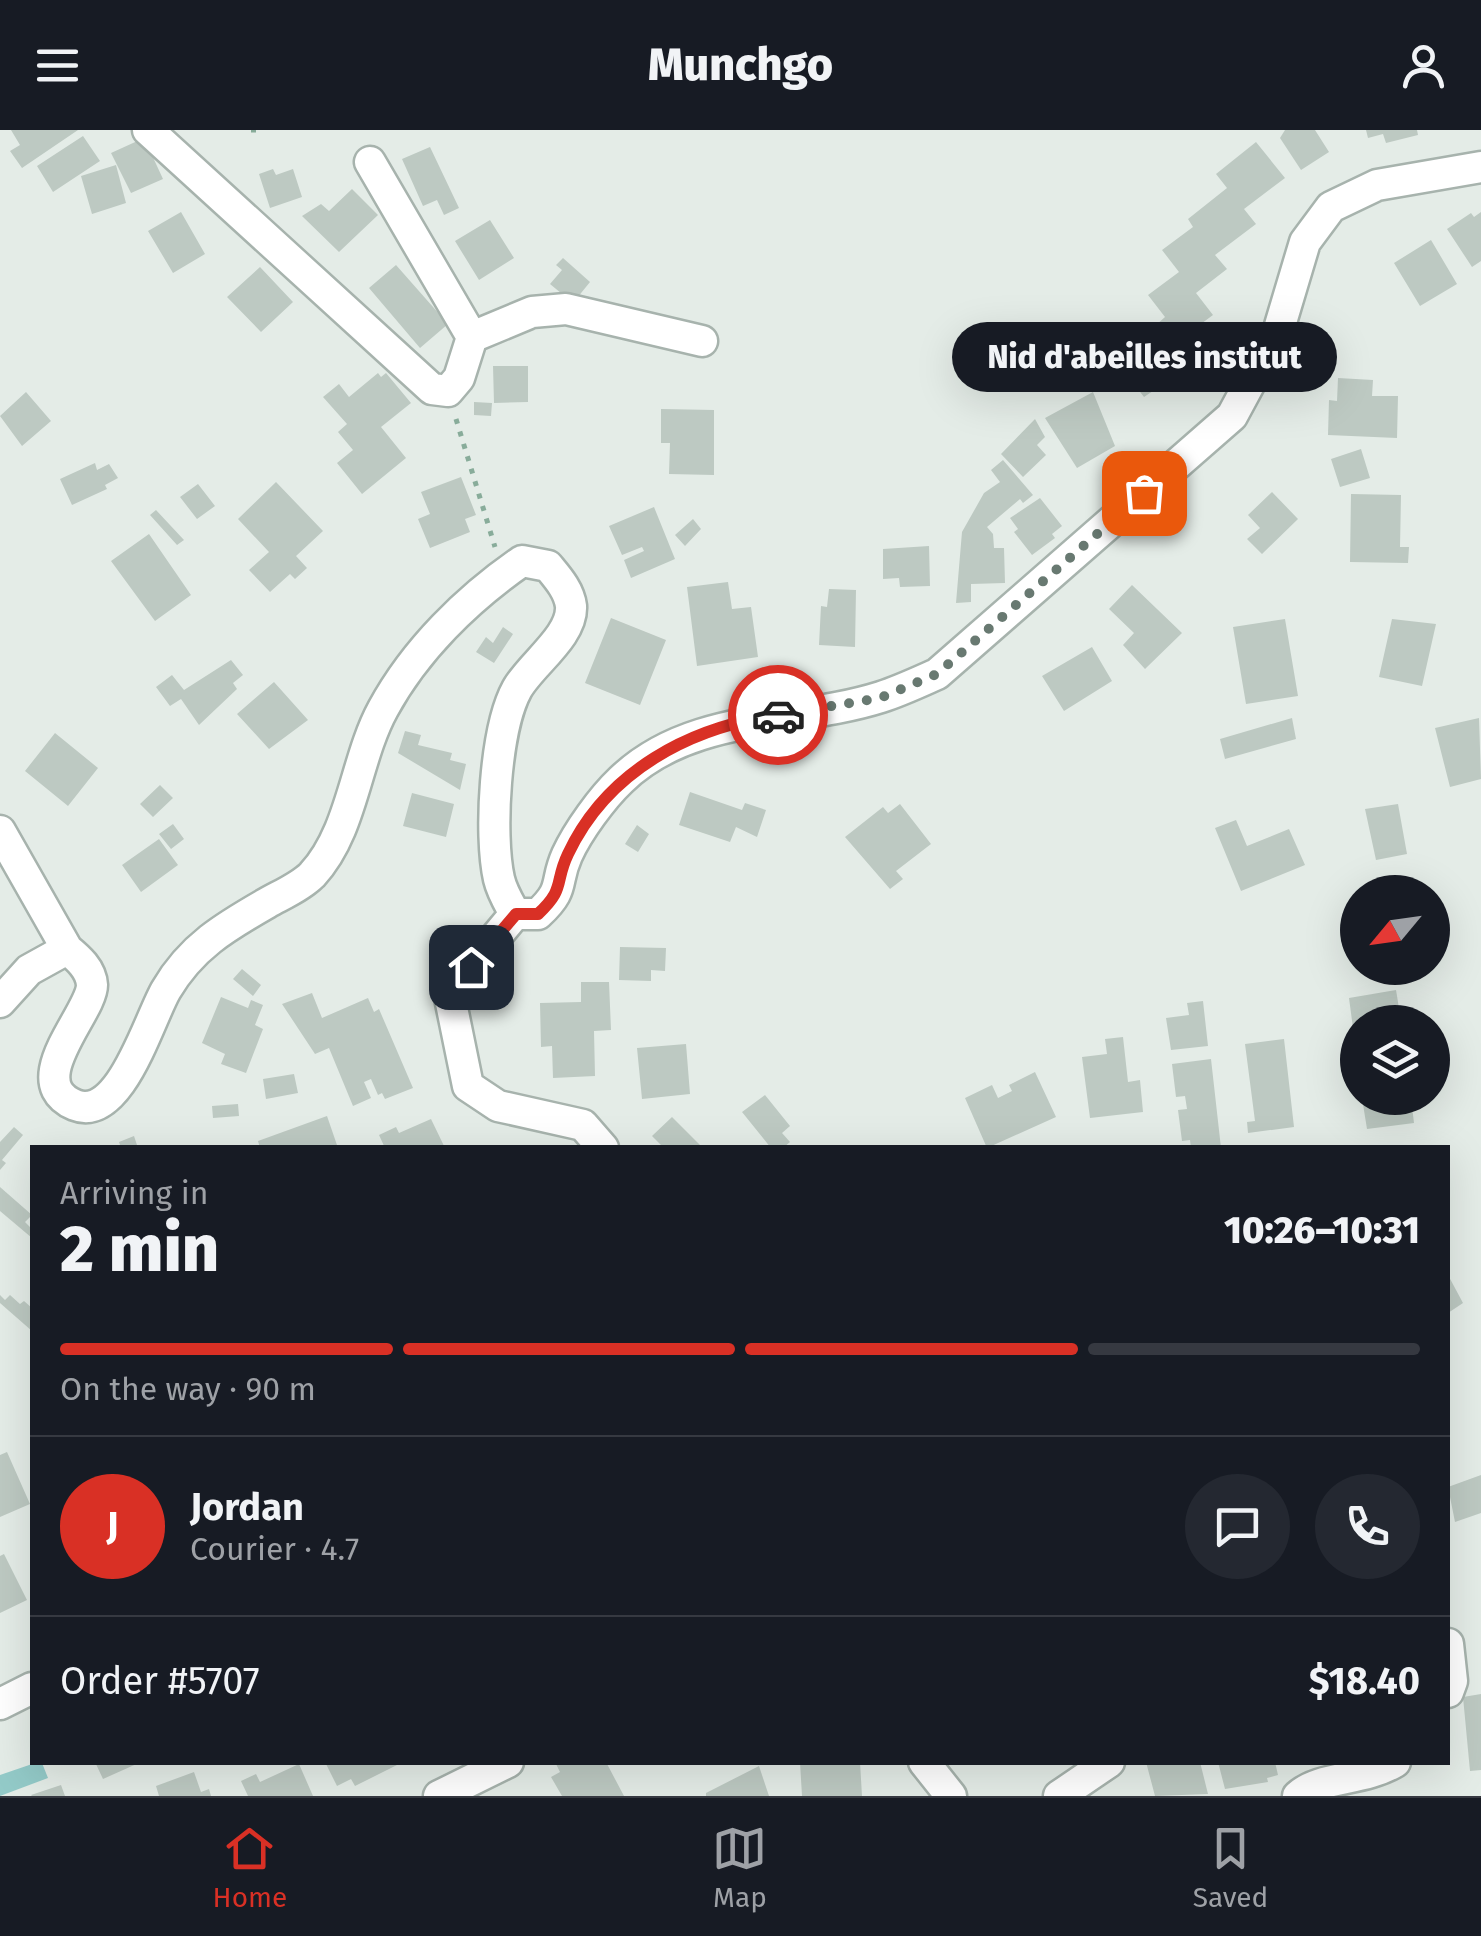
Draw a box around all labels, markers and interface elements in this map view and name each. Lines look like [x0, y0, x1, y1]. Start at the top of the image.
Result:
icon: menu [30, 38, 85, 93]
text: Munchgo [648, 38, 833, 92]
icon: person [1396, 38, 1451, 93]
callout: Nid d'abeilles institut [952, 323, 1336, 393]
text: Nid d'abeilles institut [987, 338, 1302, 376]
pin [1102, 451, 1187, 536]
icon: bag [1117, 466, 1172, 521]
courier [728, 665, 828, 765]
icon: car [751, 688, 806, 743]
north arrow [1340, 875, 1450, 985]
map controls [1340, 875, 1450, 1115]
pin [429, 925, 514, 1010]
icon: home [444, 940, 499, 995]
button: layers [1340, 1005, 1450, 1115]
text: Arriving in [60, 1174, 208, 1212]
text: 10:26–10:31 [1224, 1207, 1420, 1253]
text: 2 min [60, 1210, 219, 1288]
text: On the way · 90 m [60, 1370, 316, 1408]
button: chat [1185, 1474, 1290, 1579]
button: phone [1315, 1474, 1420, 1579]
text: Jordan [190, 1484, 304, 1530]
text: J [106, 1503, 119, 1549]
text: Courier · 4.7 [190, 1530, 359, 1568]
text: Order #5707 [60, 1658, 260, 1704]
text: $18.40 [1309, 1658, 1420, 1704]
tab: Home [213, 1821, 287, 1914]
tab: Map [712, 1821, 767, 1914]
tab: Saved [1193, 1821, 1268, 1914]

